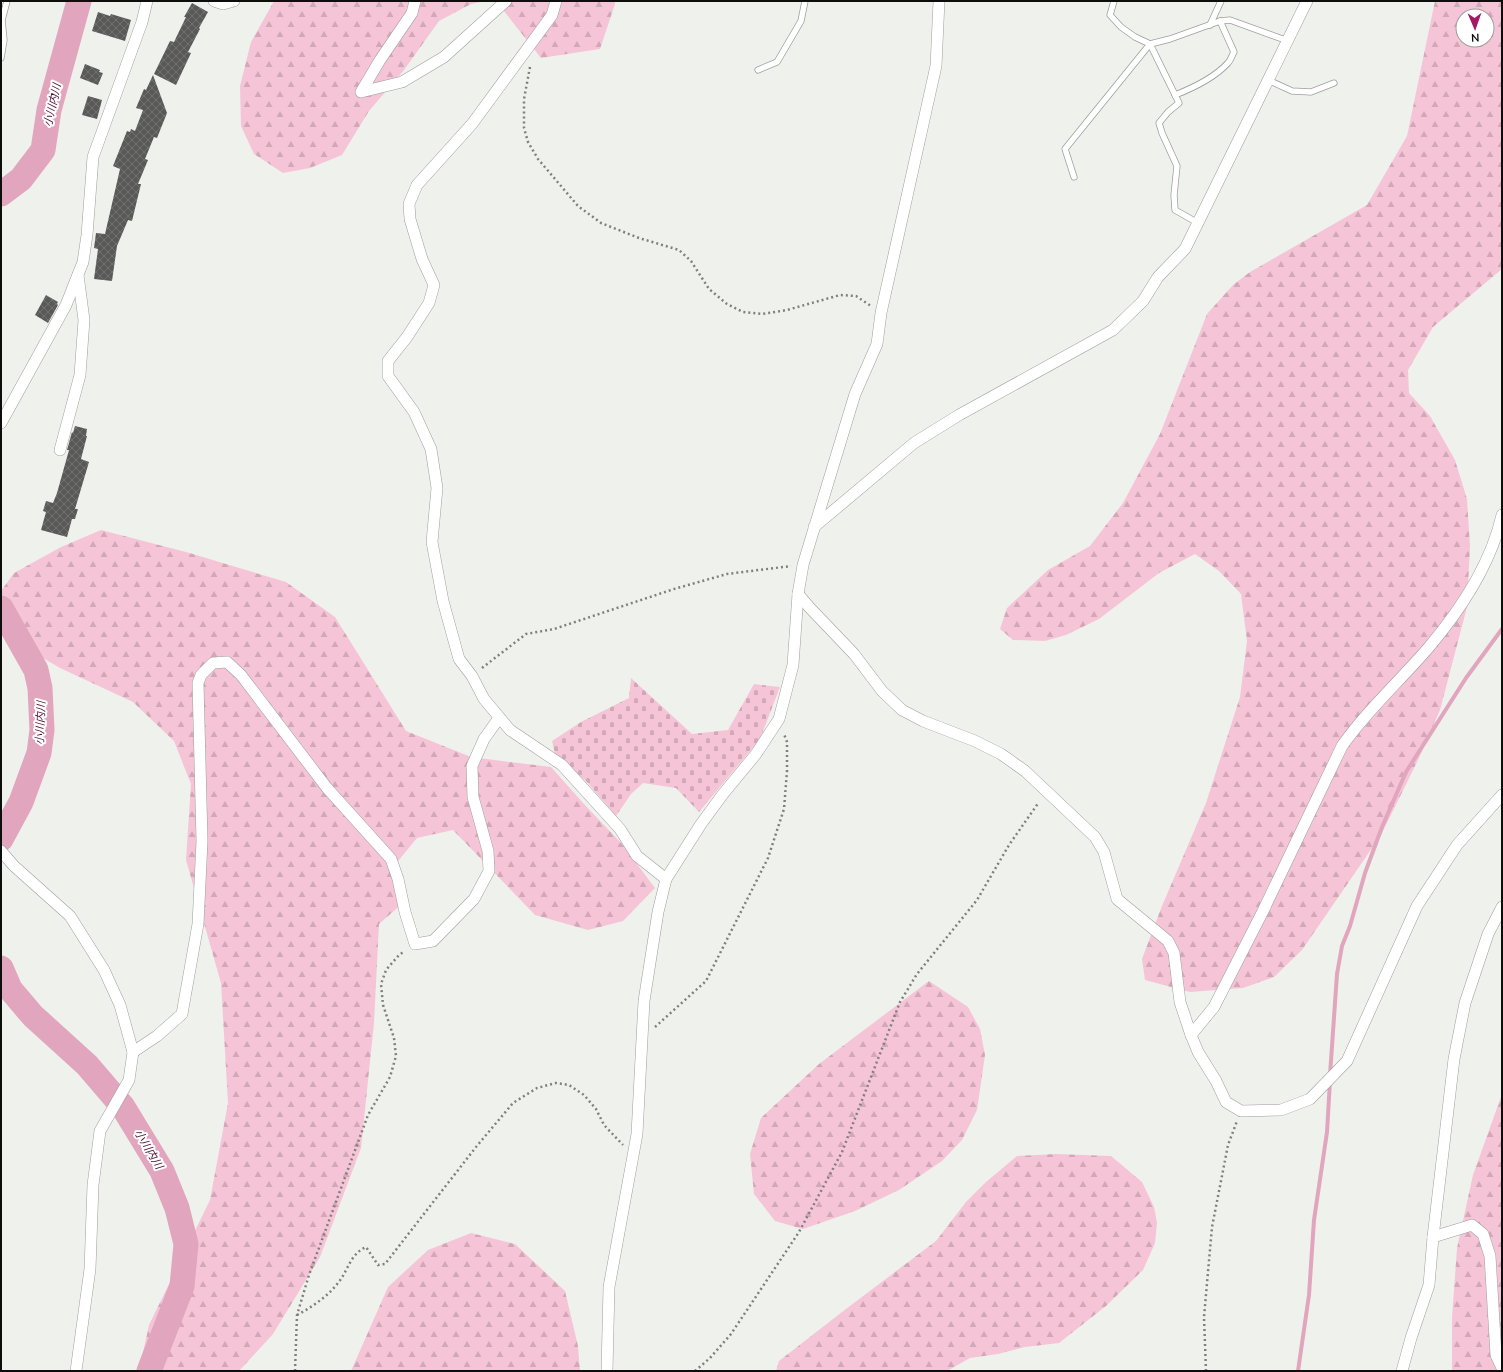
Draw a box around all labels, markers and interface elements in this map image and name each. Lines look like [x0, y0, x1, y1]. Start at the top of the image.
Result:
north arrow [1455, 8, 1495, 48]
text: N [1471, 31, 1480, 45]
water label: 小川内川 [40, 81, 64, 128]
water label: 小川内川 [32, 700, 48, 745]
water label: 小川内川 [132, 1127, 167, 1172]

